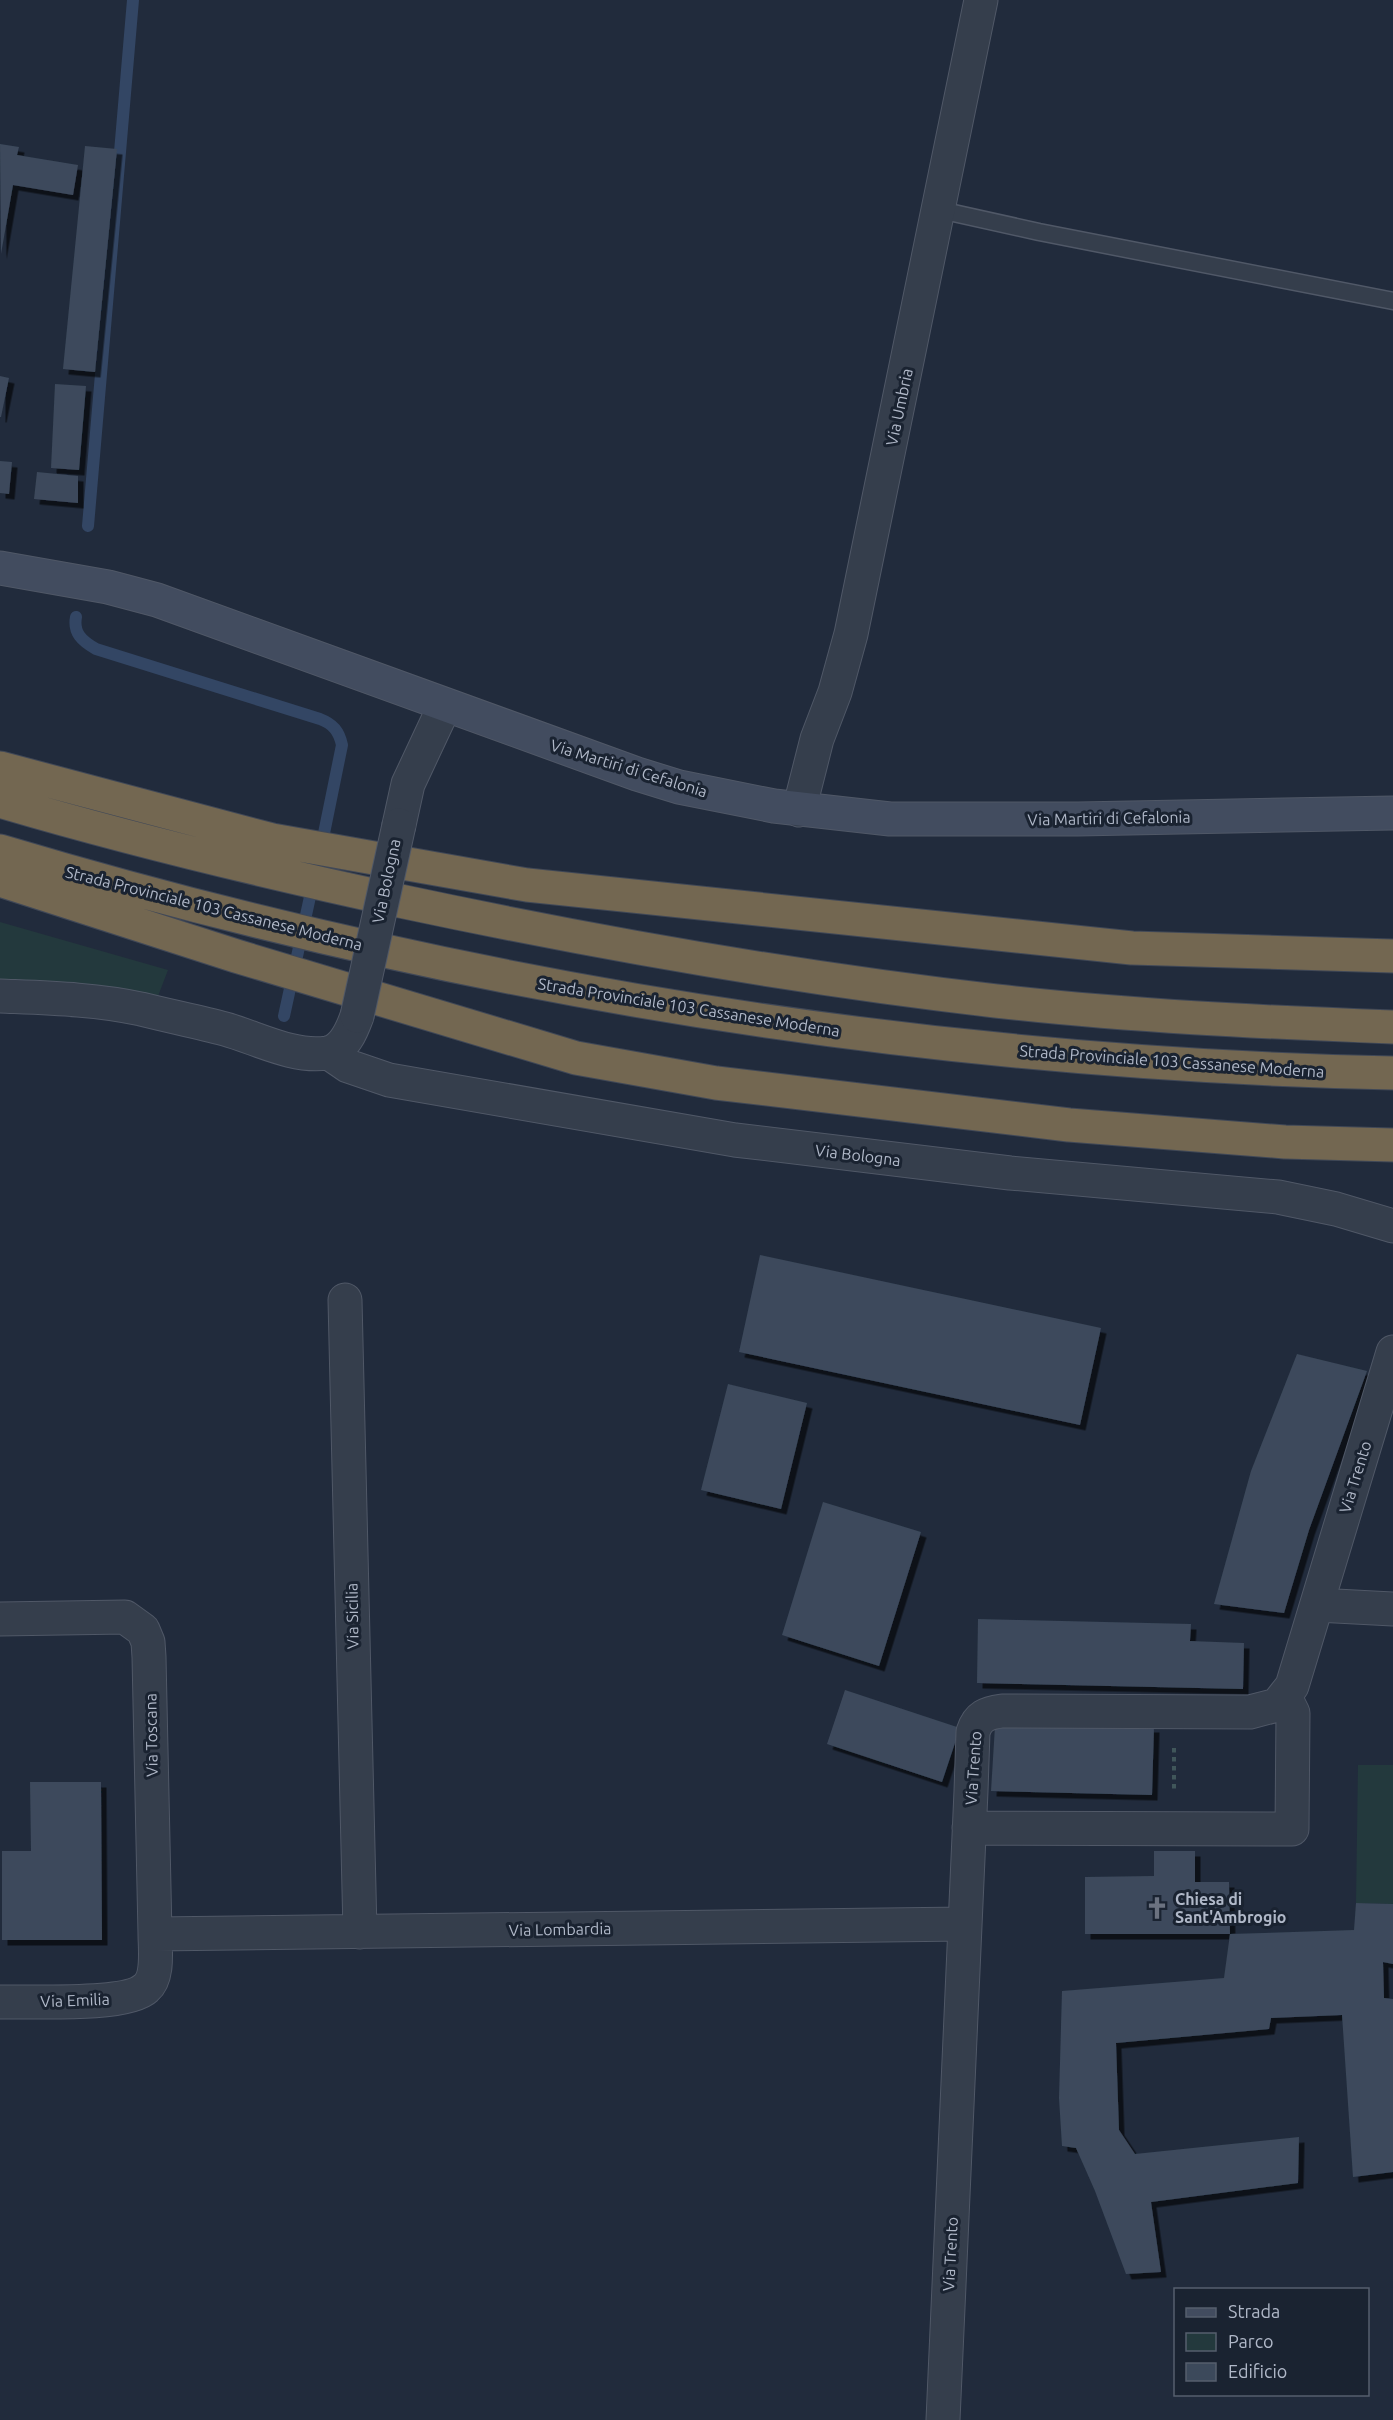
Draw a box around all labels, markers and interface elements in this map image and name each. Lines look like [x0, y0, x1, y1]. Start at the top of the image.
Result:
street label: Via Umbria [882, 367, 916, 447]
street label: Via Martiri di Cefalonia [548, 736, 710, 800]
street label: Via Martiri di Cefalonia [1027, 808, 1191, 828]
street label: Via Bologna [368, 837, 404, 925]
street label: Strada Provinciale 103 Cassanese Moderna [64, 862, 364, 954]
street label: Strada Provinciale 103 Cassanese Moderna [537, 974, 841, 1040]
street label: Strada Provinciale 103 Cassanese Moderna [1019, 1041, 1325, 1081]
street label: Via Bologna [814, 1141, 902, 1169]
street label: Via Trento [1336, 1439, 1374, 1515]
street label: Via Sicilia [342, 1583, 362, 1649]
street label: Via Toscana [141, 1693, 161, 1777]
street label: Via Trento [961, 1730, 985, 1806]
place label: Chiesa di Sant'Ambrogio [1175, 1890, 1286, 1926]
church icon: Chiesa di Sant'Ambrogio [1144, 1895, 1170, 1921]
street label: Via Lombardia [508, 1919, 612, 1939]
street label: Via Emilia [40, 1990, 110, 2010]
street label: Via Trento [939, 2216, 961, 2292]
legend [1174, 2288, 1369, 2396]
text: Strada [1228, 2301, 1280, 2321]
text: Parco [1228, 2331, 1274, 2351]
text: Edificio [1228, 2361, 1287, 2381]

